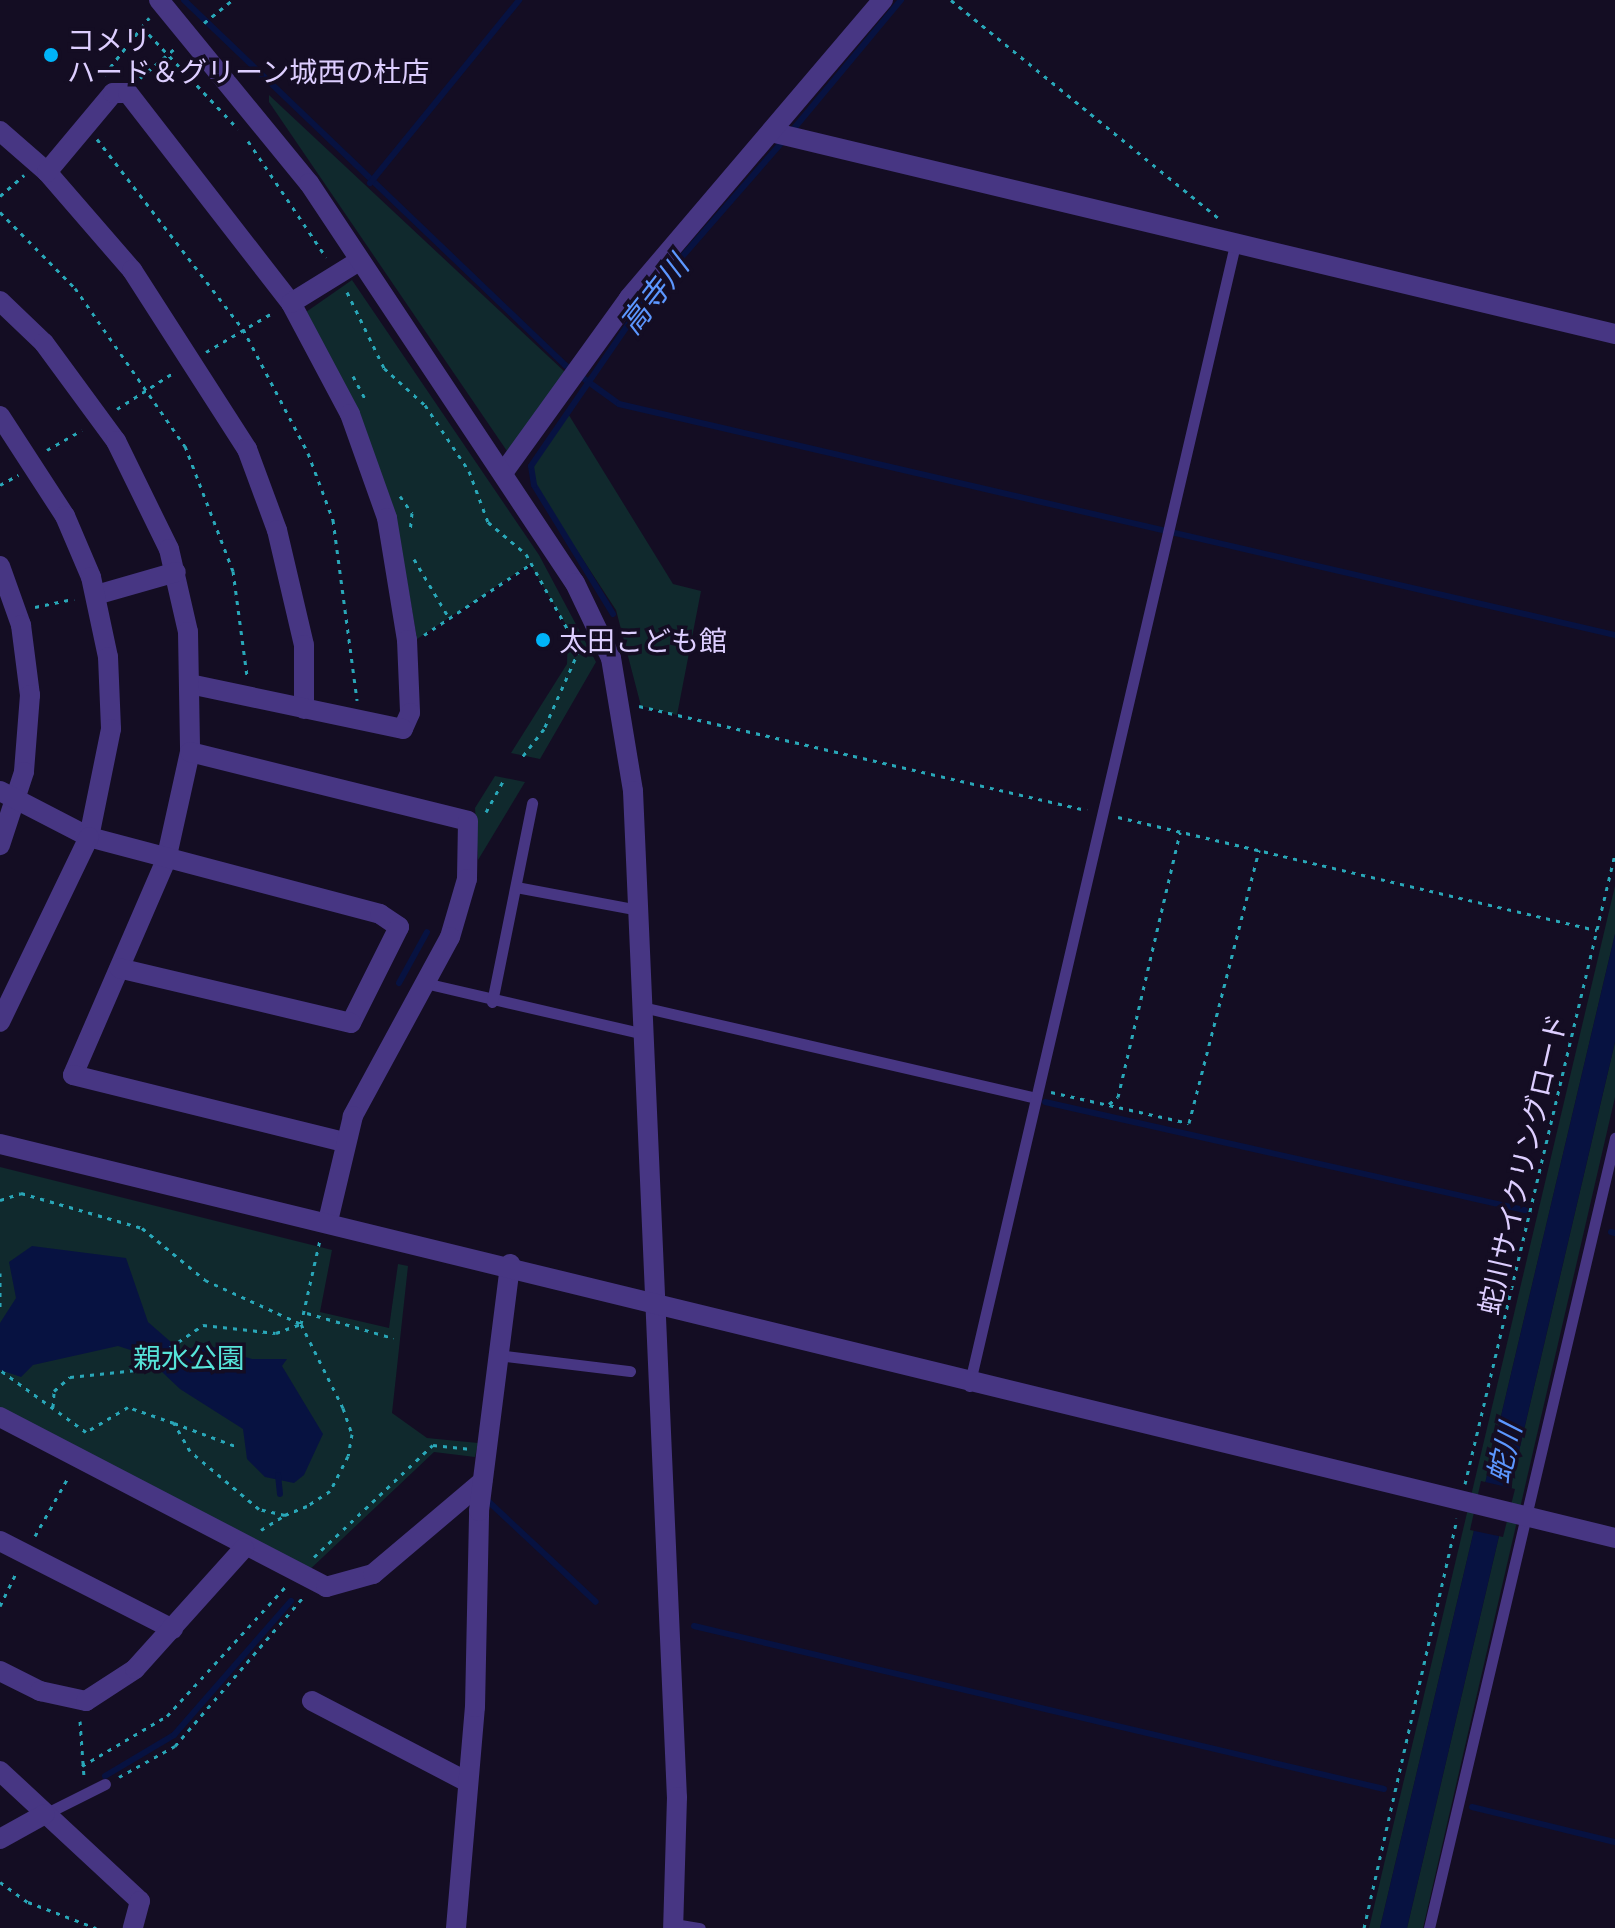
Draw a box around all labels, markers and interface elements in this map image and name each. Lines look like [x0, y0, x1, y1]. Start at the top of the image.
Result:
place label: コメリ ハード＆グリーン城西の杜店 [67, 22, 431, 88]
marker: コメリ ハード＆グリーン城西の杜店 [42, 46, 60, 64]
water label: 高寺川 [611, 247, 695, 341]
place label: 太田こども館 [559, 623, 727, 657]
marker: 太田こども館 [534, 631, 552, 649]
street label: 蛇川サイクリングロード [1471, 1010, 1573, 1318]
park label: 親水公園 [133, 1340, 245, 1374]
water label: 蛇川 [1479, 1420, 1527, 1486]

